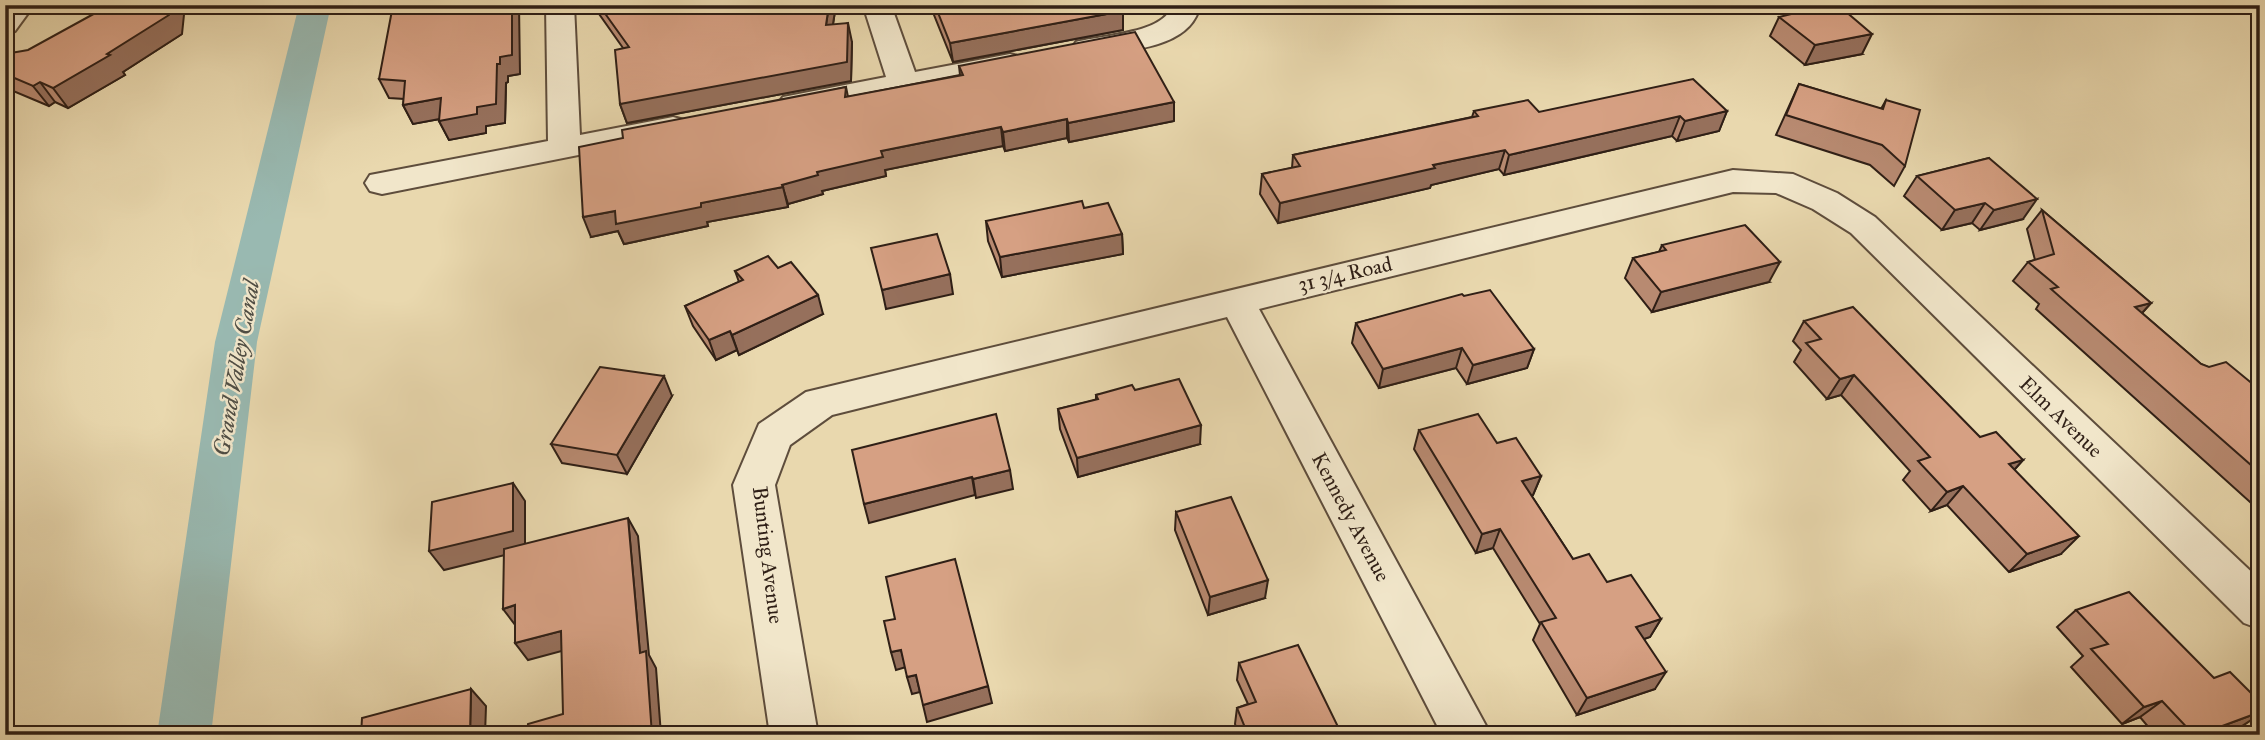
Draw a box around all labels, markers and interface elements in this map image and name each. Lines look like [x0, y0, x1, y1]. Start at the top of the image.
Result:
street label: 31 3/4 Road [1295, 250, 1395, 297]
water label: Grand Valley Canal [207, 276, 266, 458]
street label: Elm Avenue [2014, 371, 2108, 463]
street label: Kennedy Avenue [1306, 448, 1396, 586]
street label: Bunting Avenue [747, 485, 789, 625]

